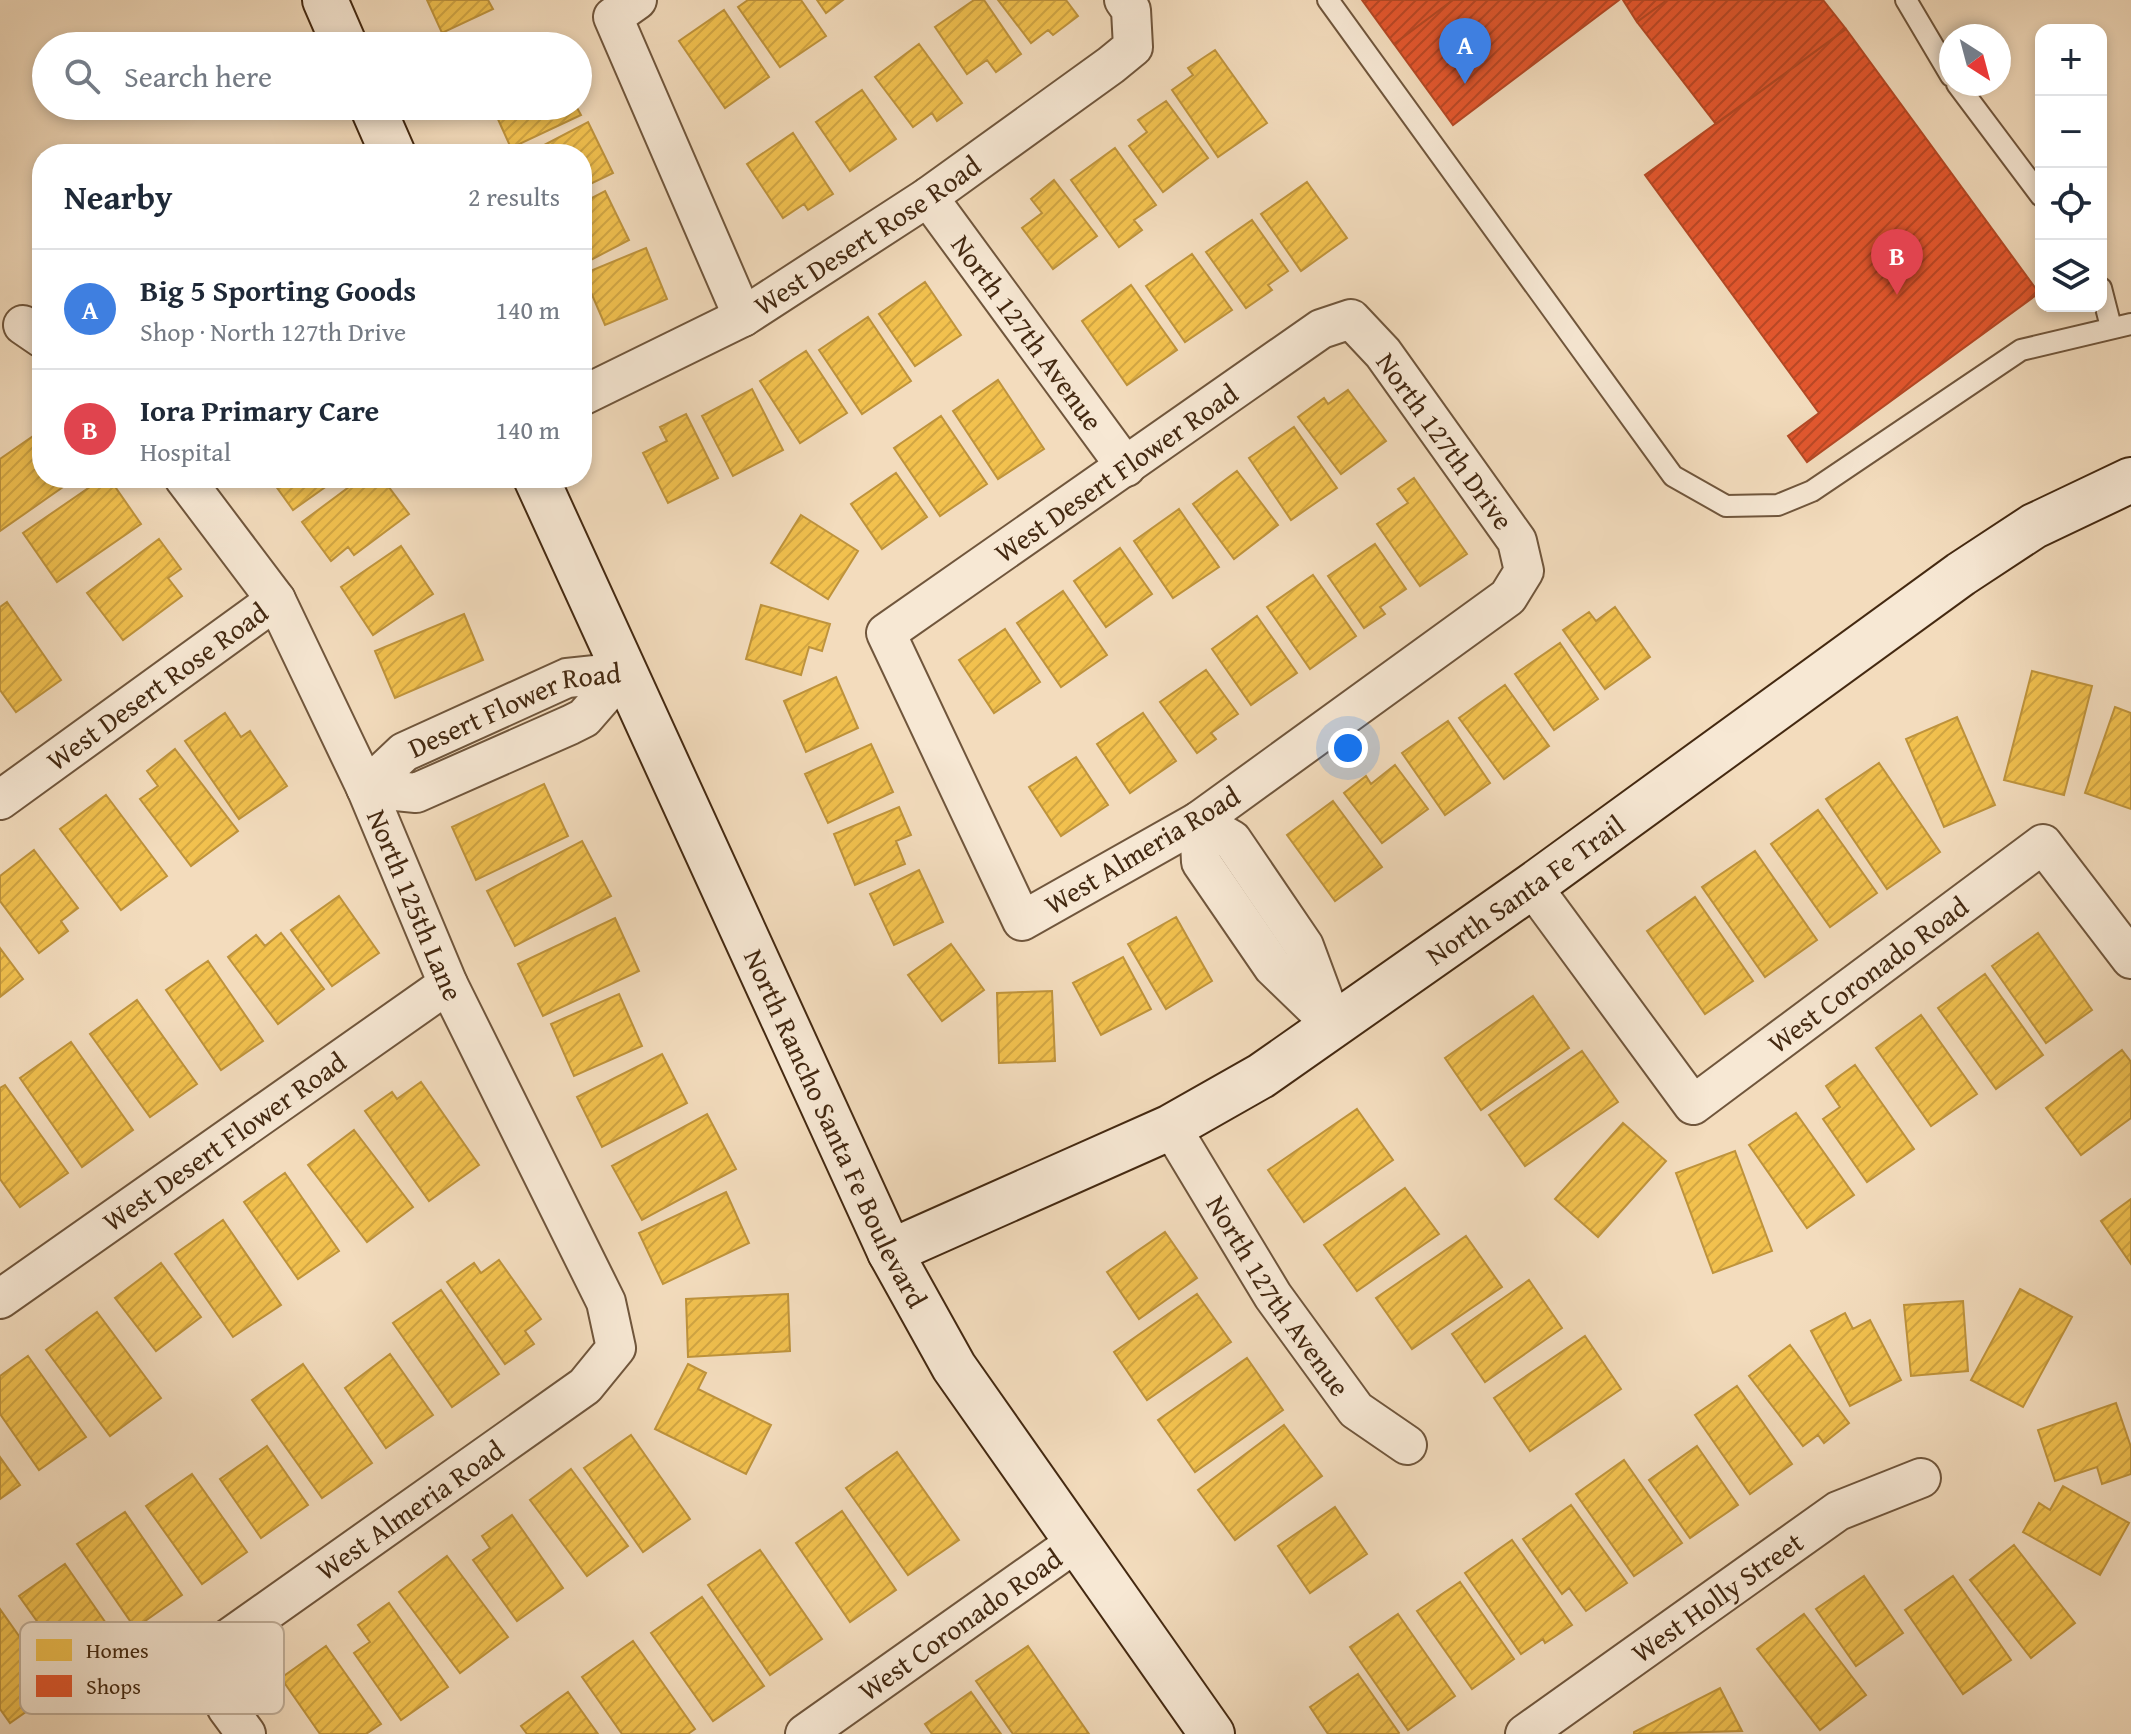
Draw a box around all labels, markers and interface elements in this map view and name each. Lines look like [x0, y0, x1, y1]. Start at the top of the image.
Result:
pin: A [1439, 18, 1491, 84]
north arrow [1939, 24, 2011, 96]
map controls [2035, 24, 2107, 312]
button: + [2035, 24, 2107, 96]
search box [32, 32, 592, 120]
icon: search [60, 54, 104, 98]
text: Search here [124, 54, 272, 98]
button: − [2035, 96, 2107, 168]
street label: West Desert Rose Road [745, 145, 989, 325]
button: locate [2035, 168, 2107, 240]
text: Nearby [64, 172, 173, 221]
text: 2 results [468, 177, 560, 216]
street label: North 127th Avenue [942, 226, 1114, 439]
pin: B [1871, 229, 1923, 295]
button: layers [2035, 240, 2107, 312]
text: Big 5 Sporting Goods [140, 268, 416, 312]
text: A [82, 290, 98, 329]
text: 140 m [495, 290, 560, 329]
text: Shop · North 127th Drive [140, 312, 406, 351]
street label: North 127th Drive [1367, 343, 1524, 538]
street label: West Desert Flower Road [986, 373, 1246, 572]
text: Iora Primary Care [140, 388, 379, 432]
text: B [82, 410, 98, 449]
text: 140 m [495, 410, 560, 449]
text: Hospital [140, 432, 231, 471]
street label: West Desert Rose Road [38, 592, 276, 780]
street label: Desert Flower Road [401, 651, 623, 768]
your location [1328, 728, 1368, 768]
street label: West Almeria Road [1036, 775, 1247, 924]
street label: North 125th Lane [357, 803, 474, 1007]
street label: North Santa Fe Trail [1417, 804, 1633, 975]
street label: West Coronado Road [1759, 886, 1976, 1063]
street label: North Rancho Santa Fe Boulevard [734, 942, 938, 1315]
street label: West Desert Flower Road [94, 1041, 354, 1241]
street label: North 127th Avenue [1197, 1187, 1360, 1405]
street label: West Almeria Road [307, 1429, 512, 1590]
street label: West Holly Street [1622, 1521, 1811, 1672]
street label: West Coronado Road [850, 1538, 1070, 1710]
legend [20, 1622, 284, 1714]
text: Homes [86, 1634, 149, 1666]
text: Shops [86, 1670, 141, 1702]

